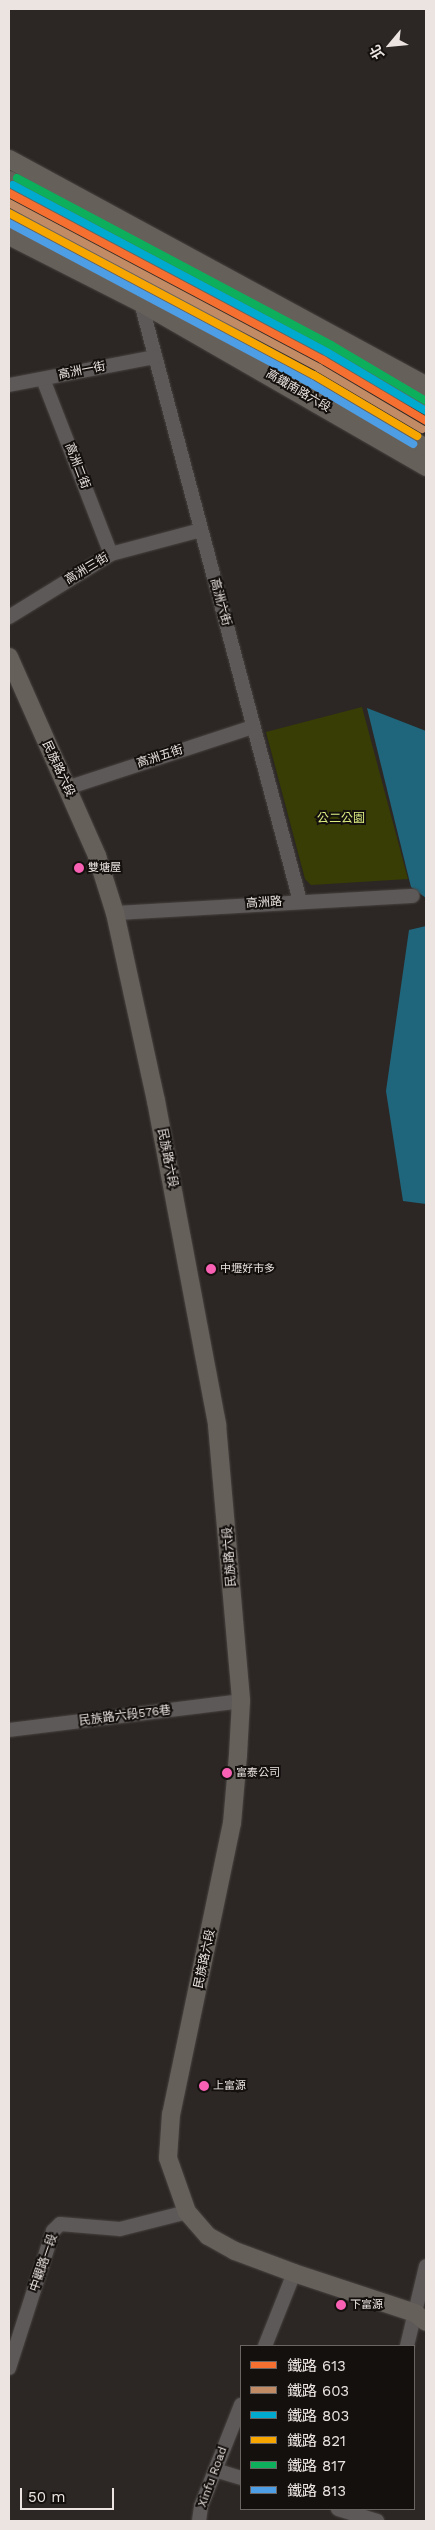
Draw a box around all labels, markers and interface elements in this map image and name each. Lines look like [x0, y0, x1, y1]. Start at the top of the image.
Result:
north arrow [365, 20, 415, 70]
text: 北 [366, 42, 387, 62]
street label: 高洲一街 [57, 359, 107, 383]
street label: 高鐵南路六段 [263, 367, 333, 415]
street label: 高洲二街 [62, 441, 92, 491]
street label: 高洲三街 [63, 550, 111, 588]
street label: 高洲六街 [207, 577, 233, 627]
street label: 民族路六段 [39, 739, 77, 799]
street label: 高洲五街 [135, 743, 185, 771]
park label: 公二公園 [317, 812, 365, 826]
place label: 雙塘屋 [88, 861, 121, 875]
marker: 雙塘屋 [74, 863, 84, 873]
street label: 高洲路 [246, 895, 282, 911]
street label: 民族路六段 [154, 1127, 180, 1189]
place label: 中壢好市多 [220, 1262, 275, 1276]
marker: 中壢好市多 [206, 1264, 216, 1274]
street label: 民族路六段 [221, 1527, 239, 1587]
street label: 民族路六段576巷 [78, 1703, 172, 1729]
place label: 富泰公司 [236, 1766, 280, 1780]
marker: 富泰公司 [222, 1768, 232, 1778]
street label: 民族路六段 [192, 1928, 218, 1990]
place label: 上富源 [213, 2079, 246, 2093]
marker: 上富源 [199, 2081, 209, 2091]
street label: 中觀路一段 [27, 2232, 61, 2294]
place label: 下富源 [350, 2298, 383, 2312]
marker: 下富源 [336, 2300, 346, 2310]
legend [240, 2345, 415, 2510]
text: 鐵路 613 [287, 2357, 346, 2375]
text: 鐵路 603 [287, 2382, 349, 2400]
text: 鐵路 803 [287, 2407, 349, 2425]
text: 鐵路 821 [287, 2432, 346, 2450]
street label: Xinfu Road [195, 2445, 231, 2509]
text: 鐵路 817 [287, 2457, 346, 2475]
scale bar [22, 2478, 116, 2510]
text: 鐵路 813 [287, 2482, 346, 2500]
text: 50 m [28, 2488, 65, 2506]

